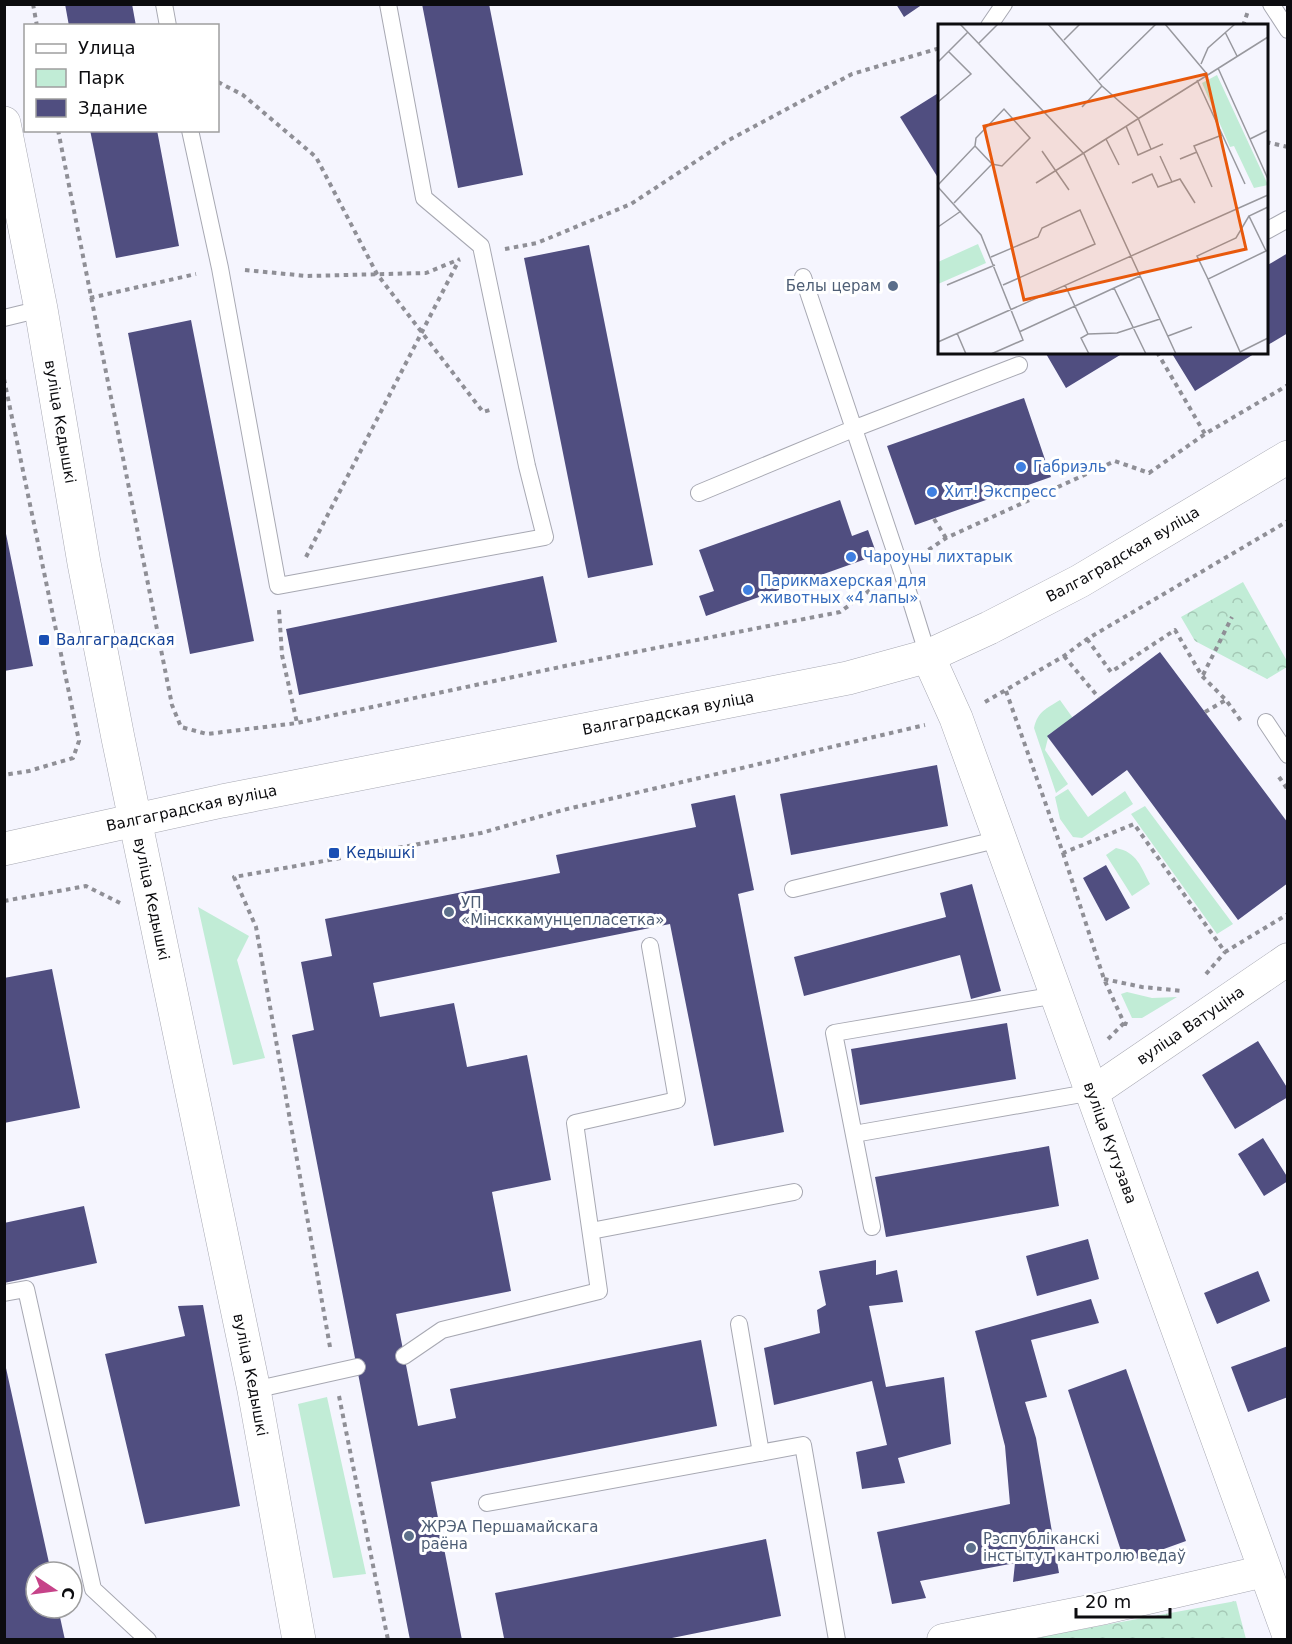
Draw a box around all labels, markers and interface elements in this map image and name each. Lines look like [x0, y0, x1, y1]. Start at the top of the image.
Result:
legend [24, 24, 219, 132]
inset map [938, 24, 1268, 354]
text: Улица [78, 37, 135, 58]
text: Парк [78, 67, 125, 88]
text: Здание [78, 97, 148, 118]
place label: Белы церам [786, 277, 881, 295]
marker: Белы церам [886, 279, 900, 293]
street label: вуліца Кедышкі [41, 359, 79, 485]
place label: Габриэль [1033, 458, 1107, 476]
marker: Габриэль [1014, 460, 1028, 474]
place label: Хит! Экспресс [944, 483, 1056, 501]
marker: Хит! Экспресс [925, 485, 939, 499]
street label: Валгаградская вуліца [1043, 503, 1203, 606]
place label: Чароуны лихтарык [863, 548, 1013, 566]
marker: Чароуны лихтарык [844, 550, 858, 564]
place label: Парикмахерская для животных «4 лапы» [760, 572, 926, 607]
marker: Парикмахерская для животных «4 лапы» [741, 583, 755, 597]
place label: Валгаградская [56, 631, 175, 649]
marker: Валгаградская [37, 633, 51, 647]
street label: Валгаградская вуліца [581, 688, 756, 739]
street label: Валгаградская вуліца [104, 781, 279, 835]
street label: вуліца Кедышкі [130, 836, 173, 962]
place label: Кедышкі [346, 844, 415, 862]
marker: Кедышкі [327, 846, 341, 860]
place label: УП «Мінсккамунцепласетка» [461, 894, 664, 929]
marker: УП «Мінсккамунцепласетка» [442, 905, 456, 919]
street label: вуліца Ватуціна [1133, 983, 1248, 1069]
street label: вуліца Кутузава [1080, 1080, 1140, 1206]
street label: вуліца Кедышкі [229, 1312, 271, 1438]
place label: ЖРЭА Першамайскага раёна [421, 1518, 598, 1553]
marker: ЖРЭА Першамайскага раёна [402, 1529, 416, 1543]
place label: Рэспубліканскі інстытут кантролю ведаў [983, 1530, 1186, 1565]
marker: Рэспубліканскі інстытут кантролю ведаў [964, 1541, 978, 1555]
north arrow [24, 1560, 84, 1620]
scale bar [1076, 1581, 1170, 1619]
text: С [58, 1585, 79, 1601]
text: 20 m [1085, 1591, 1131, 1612]

